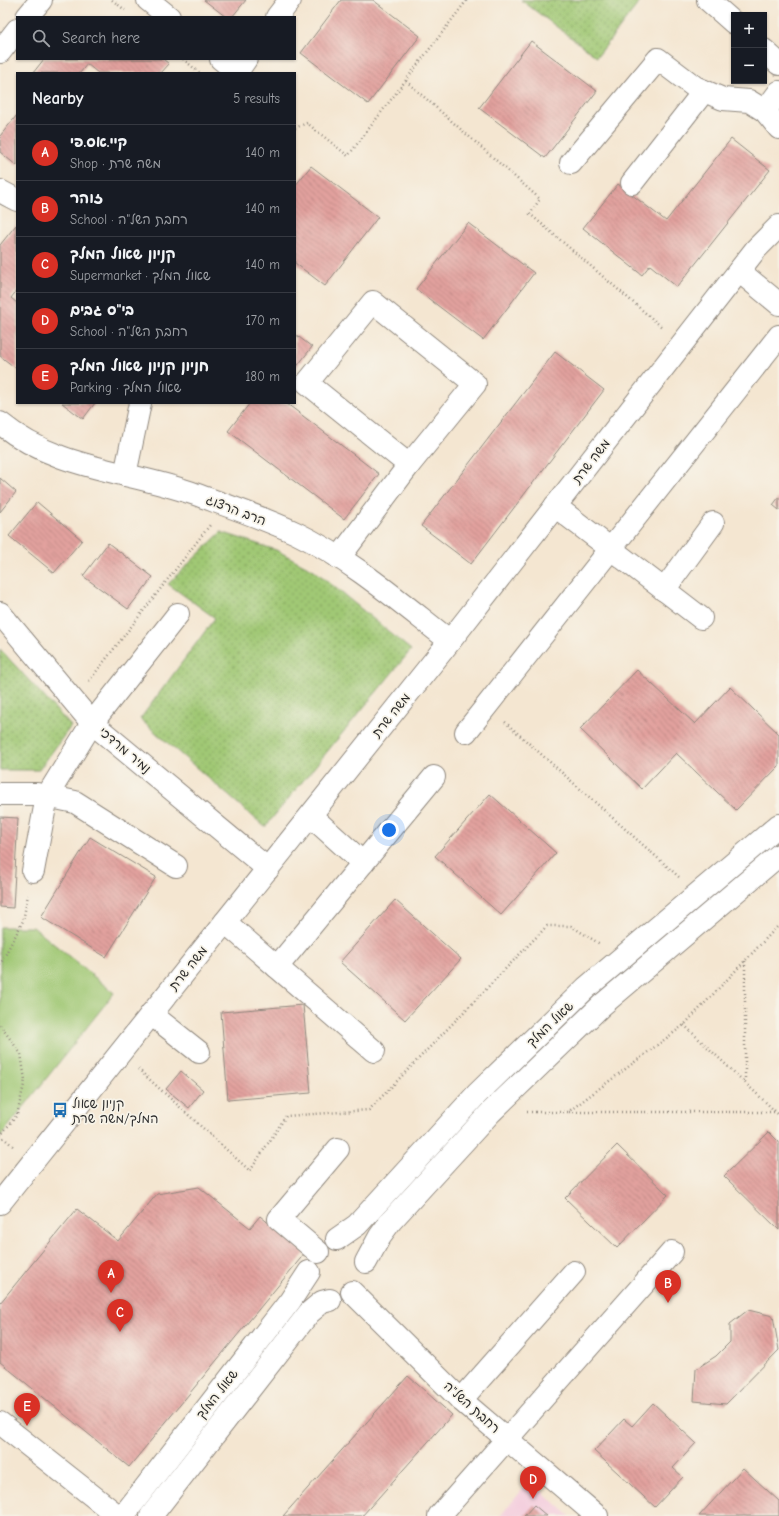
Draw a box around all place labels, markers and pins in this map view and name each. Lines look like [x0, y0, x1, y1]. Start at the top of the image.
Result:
place label: קניון שאול המלך/משה שרת [71, 1096, 159, 1127]
bus stop icon: קניון שאול המלך/משה שרת [51, 1101, 69, 1119]
pin: A [98, 1260, 124, 1293]
pin: B [655, 1270, 681, 1303]
pin: C [107, 1299, 133, 1332]
pin: E [14, 1393, 40, 1426]
pin: D [520, 1466, 546, 1499]

